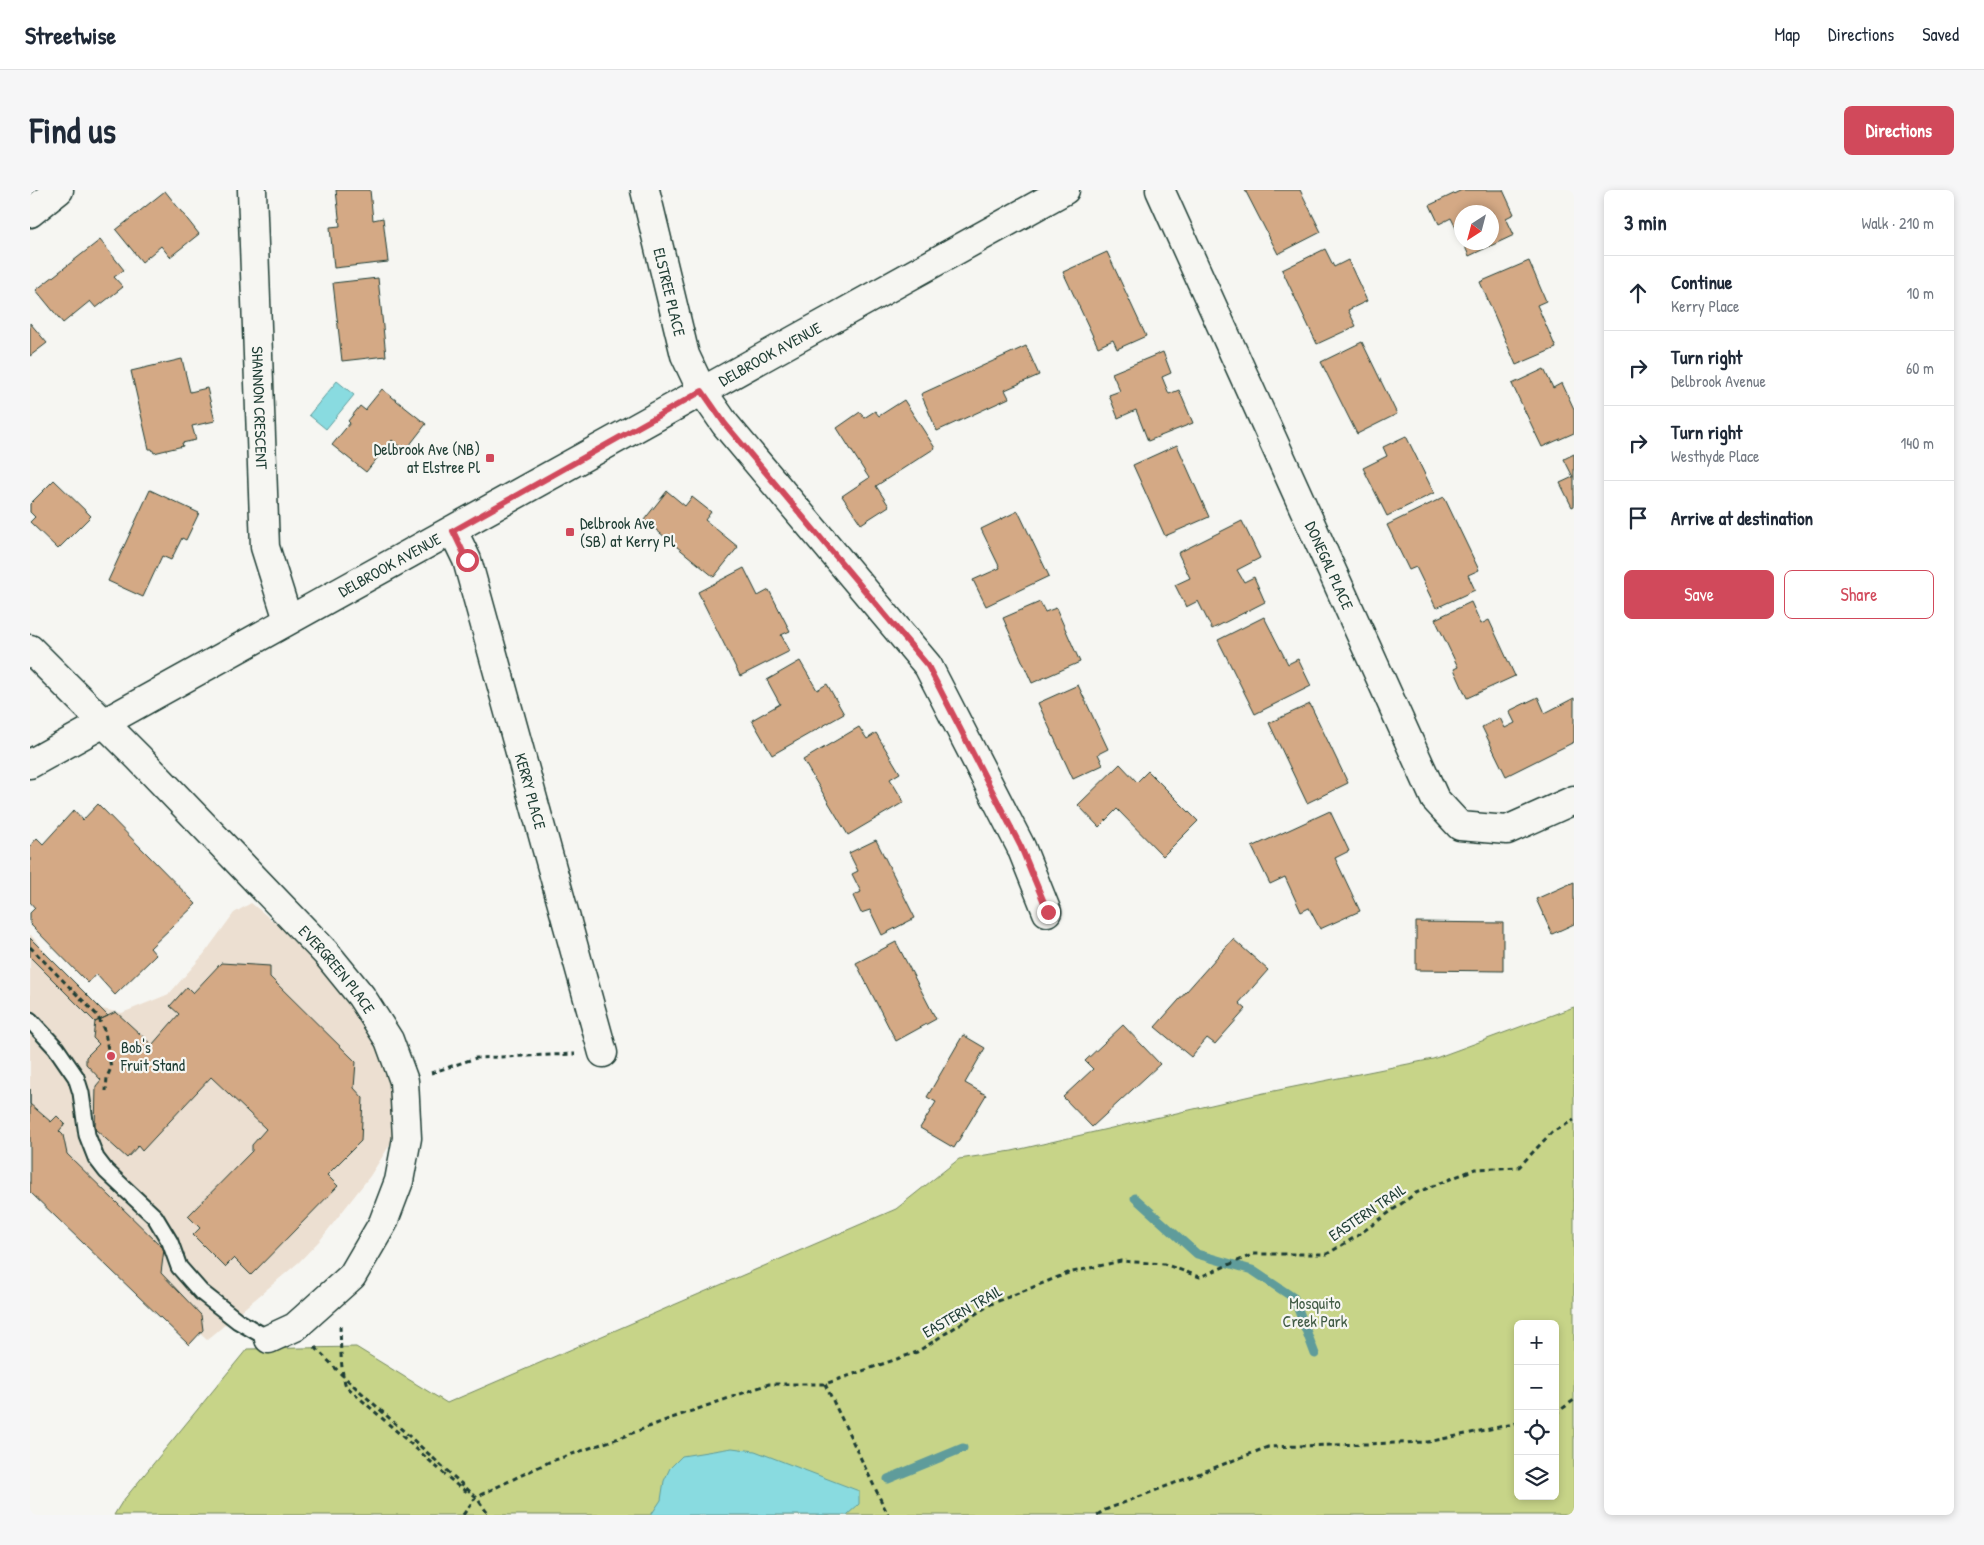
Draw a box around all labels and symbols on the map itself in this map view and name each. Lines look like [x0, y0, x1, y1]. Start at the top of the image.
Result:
north arrow [1454, 205, 1499, 250]
street label: ELSTREE PLACE [648, 246, 691, 339]
street label: DELBROOK AVENUE [715, 316, 825, 391]
street label: SHANNON CRESCENT [247, 346, 273, 470]
place label: Delbrook Ave (NB) at Elstree Pl [374, 438, 481, 478]
marker: Delbrook Ave (NB) at Elstree Pl [484, 452, 496, 464]
place label: Delbrook Ave (SB) at Kerry Pl [580, 512, 676, 552]
street label: DONEGAL PLACE [1300, 518, 1359, 613]
marker: Delbrook Ave (SB) at Kerry Pl [564, 526, 576, 538]
street label: DELBROOK AVENUE [334, 527, 445, 602]
route start [456, 549, 479, 572]
street label: KERRY PLACE [510, 751, 552, 832]
route end [1037, 901, 1060, 924]
street label: EVERGREEN PLACE [294, 920, 380, 1018]
place label: Bob's Fruit Stand [120, 1036, 185, 1076]
marker: Bob's Fruit Stand [105, 1050, 117, 1062]
street label: EASTERN TRAIL [1324, 1178, 1410, 1246]
street label: EASTERN TRAIL [918, 1279, 1006, 1343]
park label: Mosquito Creek Park [1283, 1292, 1348, 1332]

